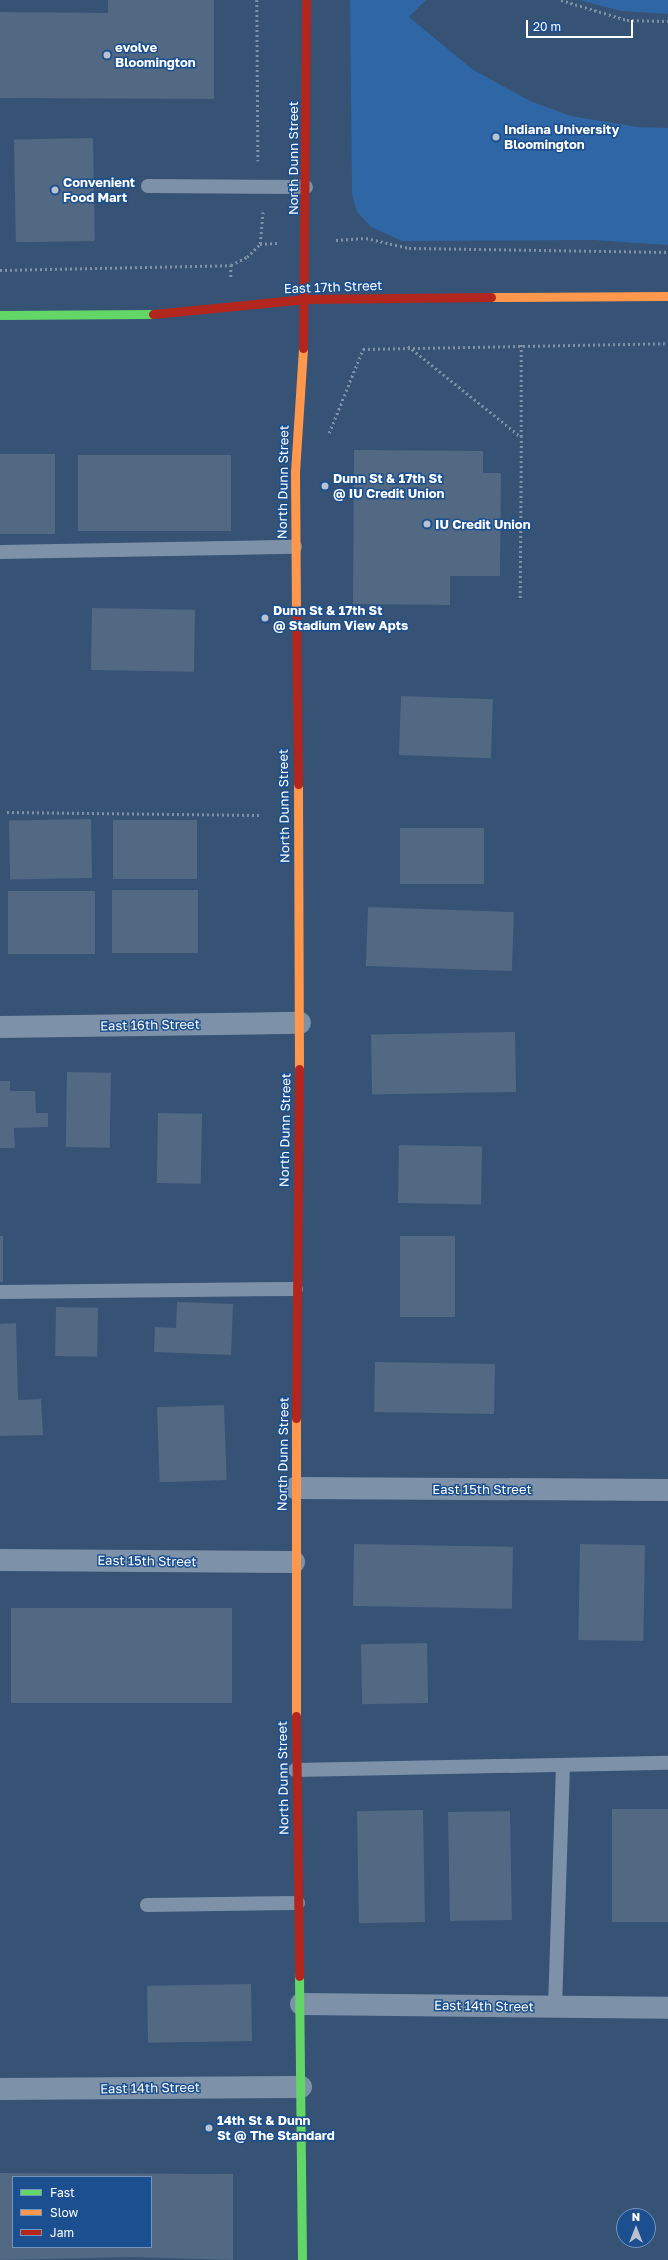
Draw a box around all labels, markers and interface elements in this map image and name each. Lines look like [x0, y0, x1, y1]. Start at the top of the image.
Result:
scale bar [528, 12, 635, 38]
text: 20 m [533, 19, 561, 34]
place label: evolve Bloomington [115, 40, 196, 71]
marker: evolve Bloomington [102, 50, 112, 60]
street label: North Dunn Street [285, 101, 301, 215]
place label: Indiana University Bloomington [504, 122, 619, 153]
marker: Indiana University Bloomington [491, 132, 501, 142]
place label: Convenient Food Mart [63, 175, 135, 206]
marker: Convenient Food Mart [50, 185, 60, 195]
street label: East 17th Street [283, 277, 383, 297]
street label: North Dunn Street [274, 425, 292, 539]
place label: Dunn St & 17th St @ IU Credit Union [333, 471, 444, 502]
marker: Dunn St & 17th St @ IU Credit Union [320, 481, 330, 491]
place label: IU Credit Union [435, 516, 531, 532]
marker: IU Credit Union [422, 519, 432, 529]
place label: Dunn St & 17th St @ Stadium View Apts [273, 603, 408, 634]
marker: Dunn St & 17th St @ Stadium View Apts [260, 613, 270, 623]
street label: North Dunn Street [275, 749, 293, 863]
street label: East 16th Street [100, 1016, 200, 1034]
street label: North Dunn Street [276, 1073, 294, 1187]
street label: North Dunn Street [274, 1397, 292, 1511]
street label: East 15th Street [432, 1481, 532, 1497]
street label: East 15th Street [97, 1552, 197, 1570]
street label: North Dunn Street [274, 1721, 292, 1835]
street label: East 14th Street [434, 1997, 534, 2015]
street label: East 14th Street [100, 2079, 200, 2097]
place label: 14th St & Dunn St @ The Standard [217, 2113, 335, 2144]
marker: 14th St & Dunn St @ The Standard [204, 2123, 214, 2133]
legend [12, 2176, 152, 2248]
text: Fast [50, 2185, 75, 2200]
text: Slow [50, 2205, 78, 2220]
north arrow [616, 2208, 656, 2248]
text: N [632, 2210, 640, 2223]
text: Jam [50, 2225, 74, 2240]

